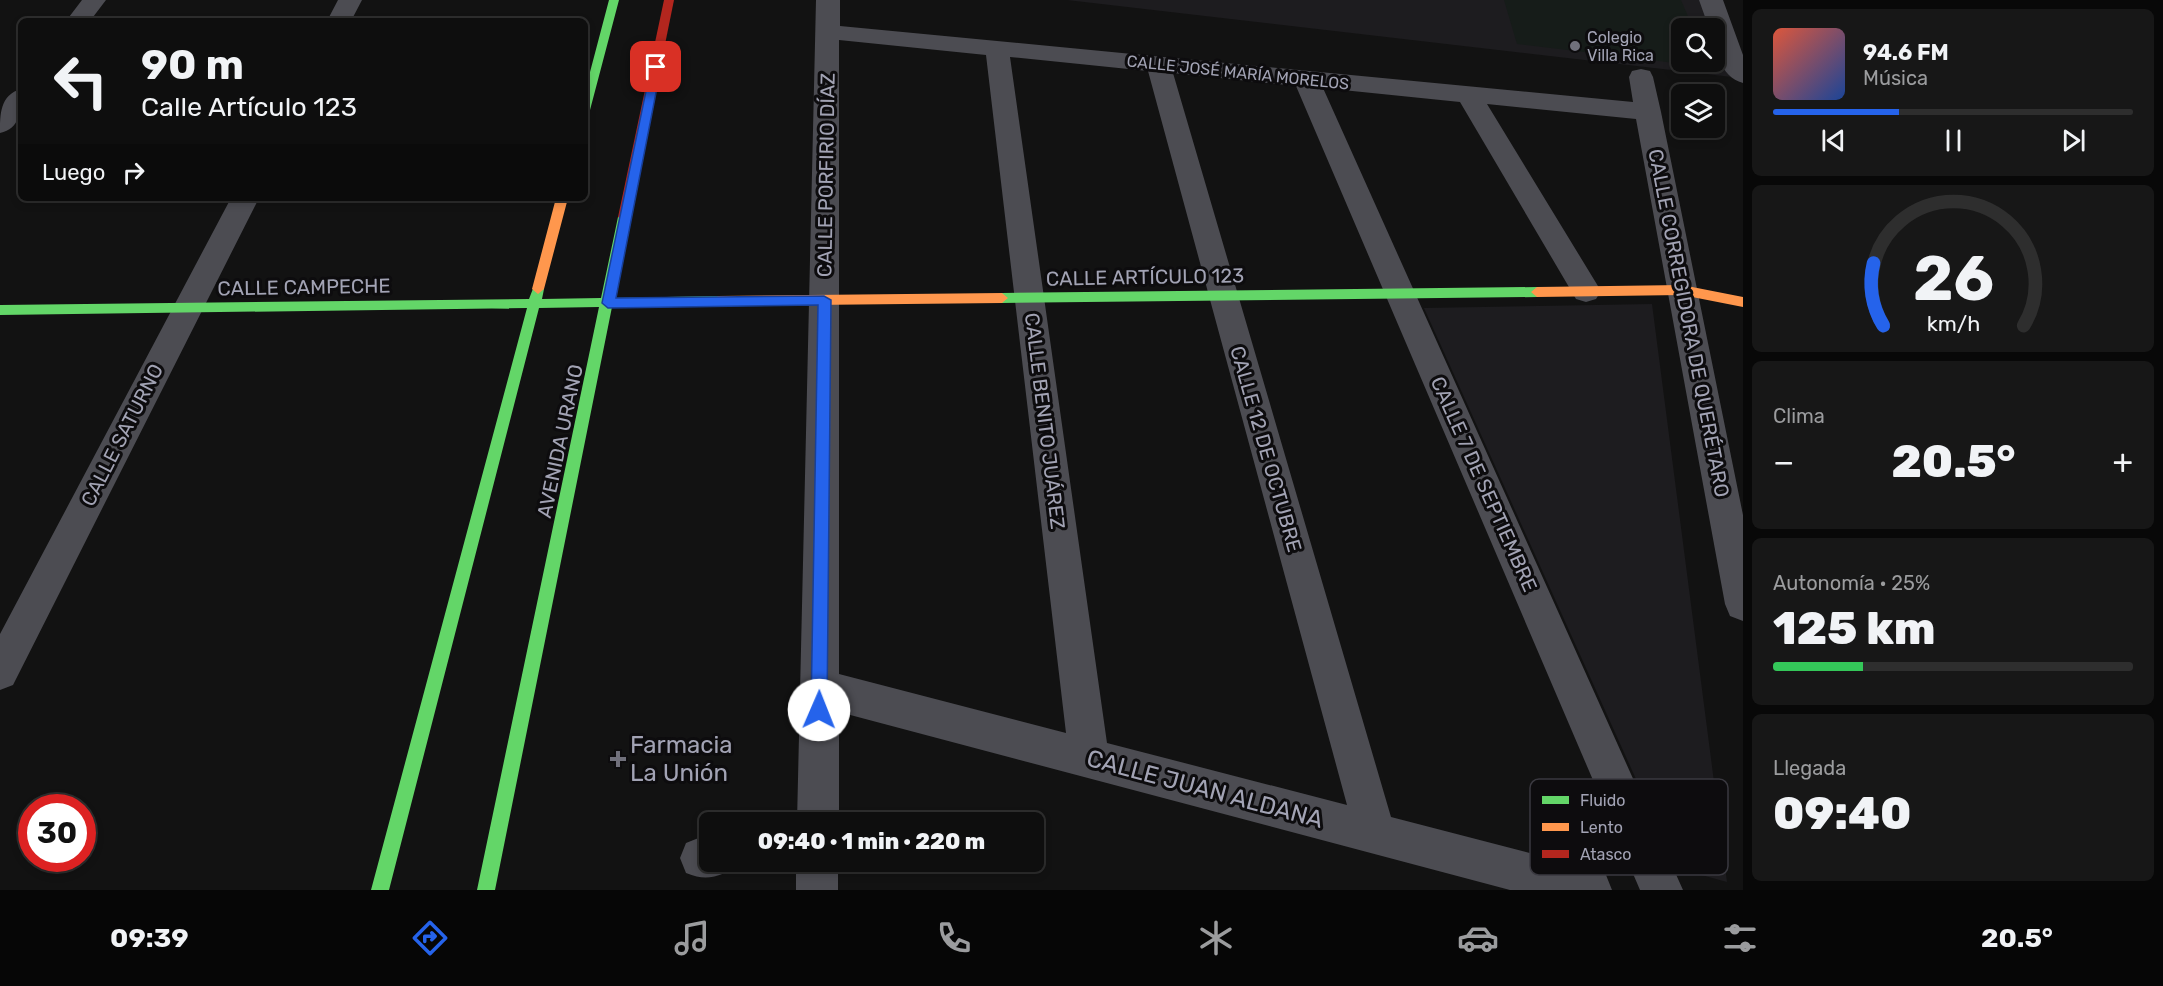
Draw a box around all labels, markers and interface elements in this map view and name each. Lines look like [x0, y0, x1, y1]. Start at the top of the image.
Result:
map controls [1671, 18, 1725, 138]
button: search [1671, 18, 1725, 72]
place label: Colegio Villa Rica [1587, 28, 1654, 65]
marker: Colegio Villa Rica [1568, 39, 1582, 53]
text: 94.6 FM [1863, 39, 1949, 66]
text: 90 m [141, 40, 244, 90]
pin [630, 41, 681, 92]
icon: left [42, 42, 120, 120]
icon: arrive [639, 50, 672, 83]
street label: CALLE JOSÉ MARÍA MORELOS [1126, 51, 1350, 94]
text: Música [1863, 66, 1928, 90]
street label: CALLE PORFIRIO DÍAZ [812, 73, 840, 277]
button: layers [1671, 84, 1725, 138]
text: Calle Artículo 123 [141, 91, 357, 123]
icon: previous [1817, 124, 1850, 157]
icon: pause [1937, 124, 1970, 157]
icon: next [2057, 124, 2090, 157]
street label: CALLE CORREGIDORA DE QUERÉTARO [1643, 147, 1735, 499]
icon: right [117, 156, 150, 189]
text: Luego [42, 159, 105, 186]
text: 26 [1912, 242, 1994, 316]
street label: CALLE ARTÍCULO 123 [1046, 263, 1244, 291]
street label: CALLE CAMPECHE [217, 273, 391, 301]
street label: CALLE BENITO JUÁREZ [1020, 311, 1070, 531]
text: km/h [1926, 311, 1980, 336]
street label: CALLE 12 DE OCTUBRE [1225, 343, 1307, 555]
street label: CALLE SATURNO [76, 360, 168, 510]
street label: AVENIDA URANO [532, 362, 588, 520]
street label: CALLE 7 DE SEPTIEMBRE [1426, 373, 1542, 595]
text: Clima [1773, 404, 1825, 428]
text: 20.5° [1891, 435, 2016, 488]
text: − [1773, 442, 1794, 481]
text: + [2112, 442, 2133, 481]
text: Autonomía · 25% [1773, 571, 1930, 595]
text: 125 km [1773, 602, 1936, 655]
position arrow [787, 678, 851, 742]
place label: Farmacia La Unión [630, 731, 733, 787]
street label: CALLE JUAN ALDANA [1084, 744, 1326, 834]
marker: Farmacia La Unión [611, 752, 625, 766]
text: Llegada [1773, 756, 1846, 780]
legend [1530, 779, 1728, 875]
text: 09:40 [1773, 787, 1911, 840]
text: Fluido [1580, 791, 1625, 810]
speed limit sign: 30 [18, 794, 96, 872]
text: Lento [1580, 818, 1623, 837]
text: 09:40 · 1 min · 220 m [758, 828, 985, 855]
text: Atasco [1580, 845, 1632, 864]
icon: directions [409, 917, 451, 959]
icon: music [671, 917, 713, 959]
icon: phone [933, 917, 975, 959]
icon: climate [1195, 917, 1237, 959]
icon: car [1457, 917, 1499, 959]
icon: filters [1719, 917, 1761, 959]
text: 09:39 [110, 922, 189, 954]
text: 20.5° [1981, 922, 2053, 954]

